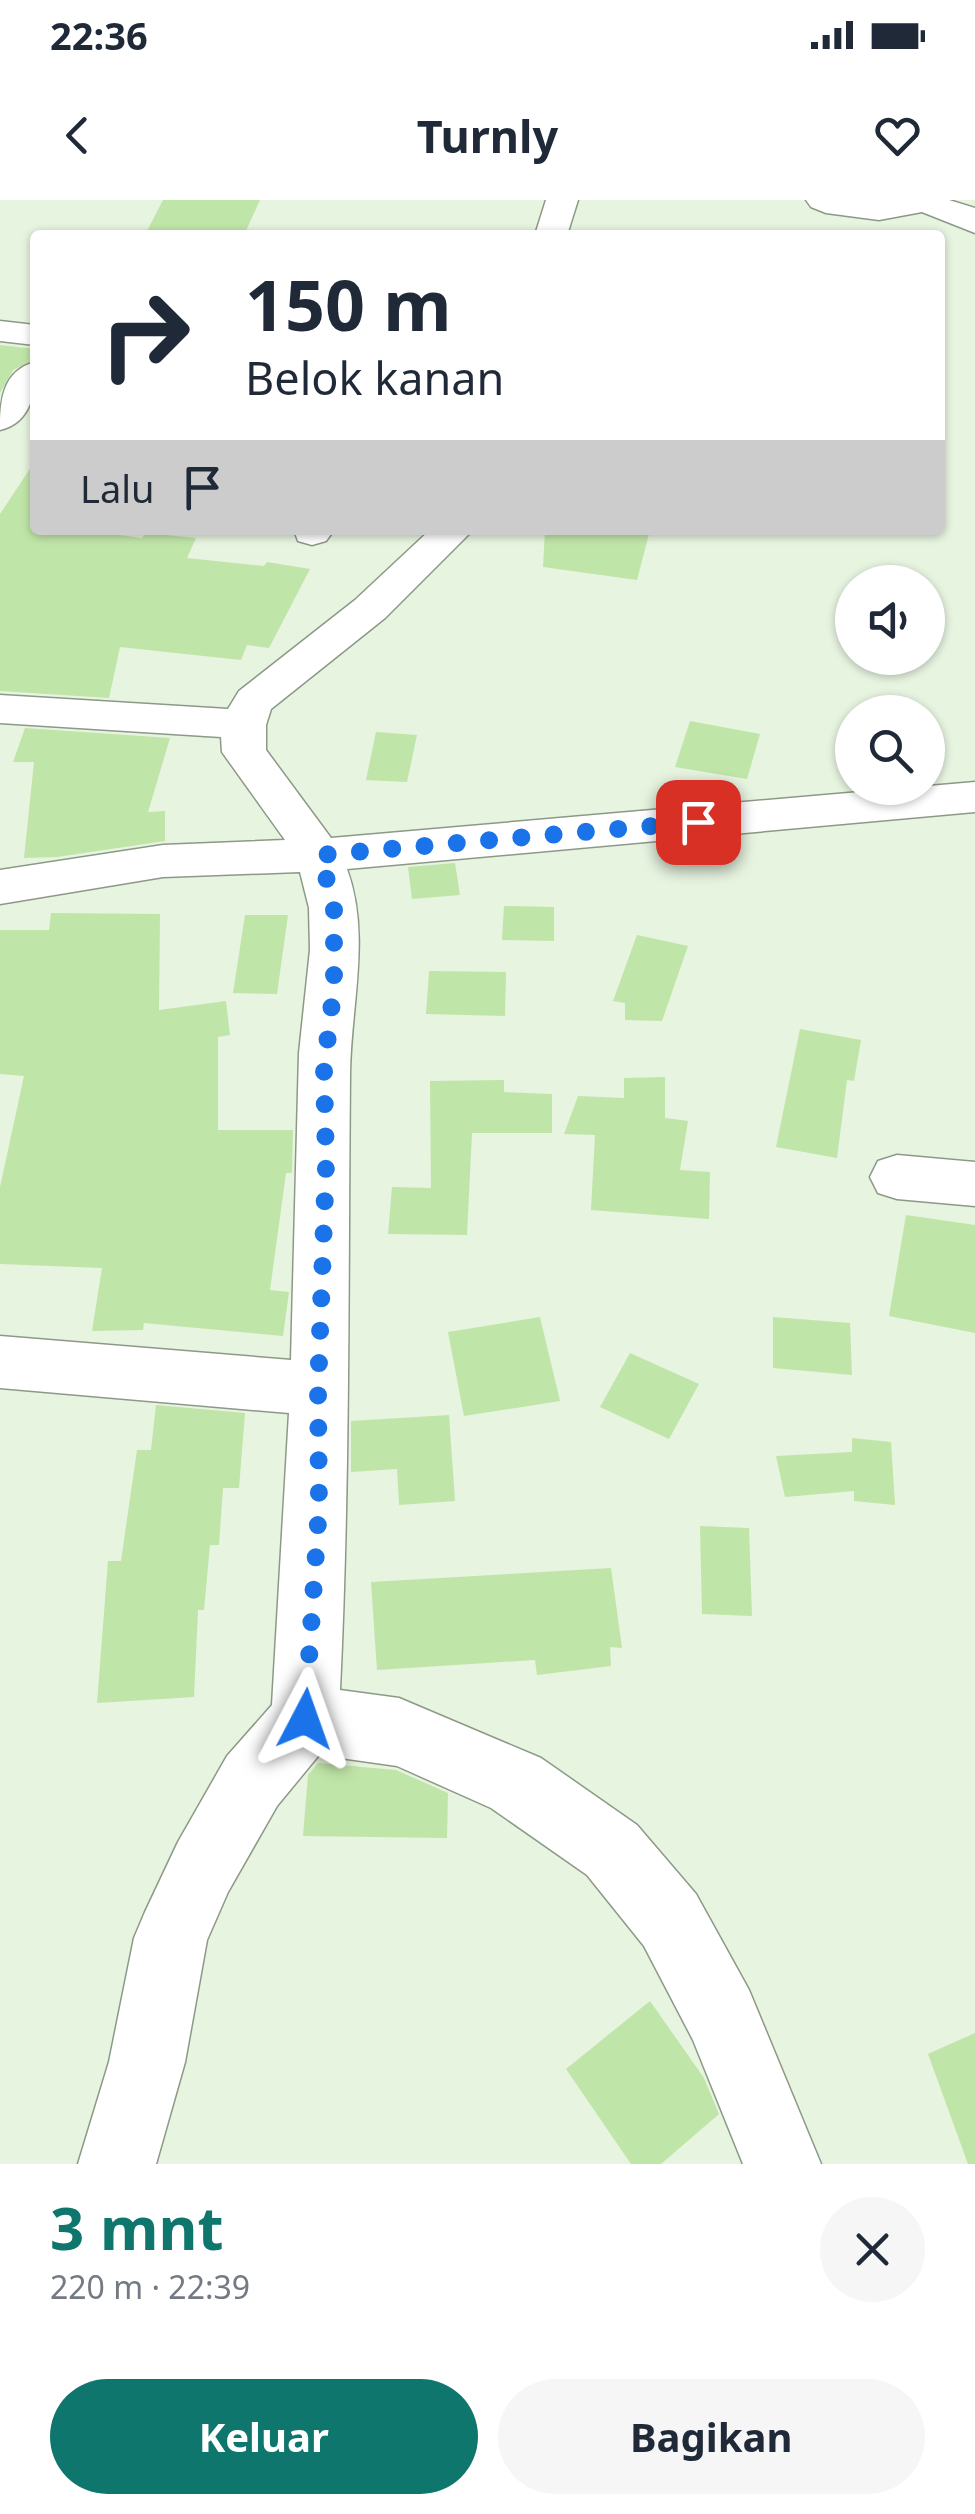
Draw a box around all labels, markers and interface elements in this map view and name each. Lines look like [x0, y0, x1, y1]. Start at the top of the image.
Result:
text: 22:36 [50, 9, 148, 61]
text: Turnly [417, 105, 558, 166]
icon: back [50, 108, 105, 163]
icon: heart [870, 108, 925, 163]
text: 150 m [245, 256, 452, 352]
icon: right [80, 270, 210, 400]
text: Belok kanan [245, 347, 504, 408]
icon: arrive [175, 460, 230, 515]
text: Lalu [80, 462, 155, 514]
map controls [835, 565, 945, 805]
button: sound [835, 565, 945, 675]
button: search [835, 695, 945, 805]
pin [656, 780, 741, 865]
icon: arrive [671, 795, 726, 850]
position arrow [253, 1667, 357, 1771]
text: 3 mnt [50, 2186, 223, 2268]
button: close [820, 2197, 925, 2302]
text: 220 m · 22:39 [50, 2265, 250, 2308]
button: Keluar [50, 2379, 478, 2494]
button: Bagikan [498, 2379, 925, 2494]

